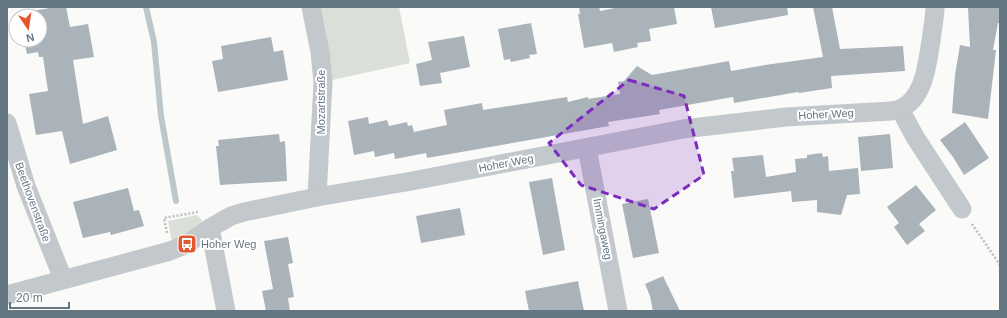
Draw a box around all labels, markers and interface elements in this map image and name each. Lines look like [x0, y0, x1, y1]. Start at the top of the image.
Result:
north arrow [8, 8, 48, 48]
text: N [25, 31, 35, 44]
street label: Mozartstraße [315, 70, 327, 134]
street label: Hoher Weg [798, 107, 854, 121]
street label: Hoher Weg [478, 152, 534, 174]
street label: Beethovenstraße [13, 161, 53, 243]
street label: Immingaweg [591, 197, 615, 261]
bus stop icon: Hoher Weg [176, 233, 198, 255]
place label: Hoher Weg [201, 238, 256, 250]
scale bar [10, 284, 69, 310]
text: 20 m [16, 291, 43, 305]

